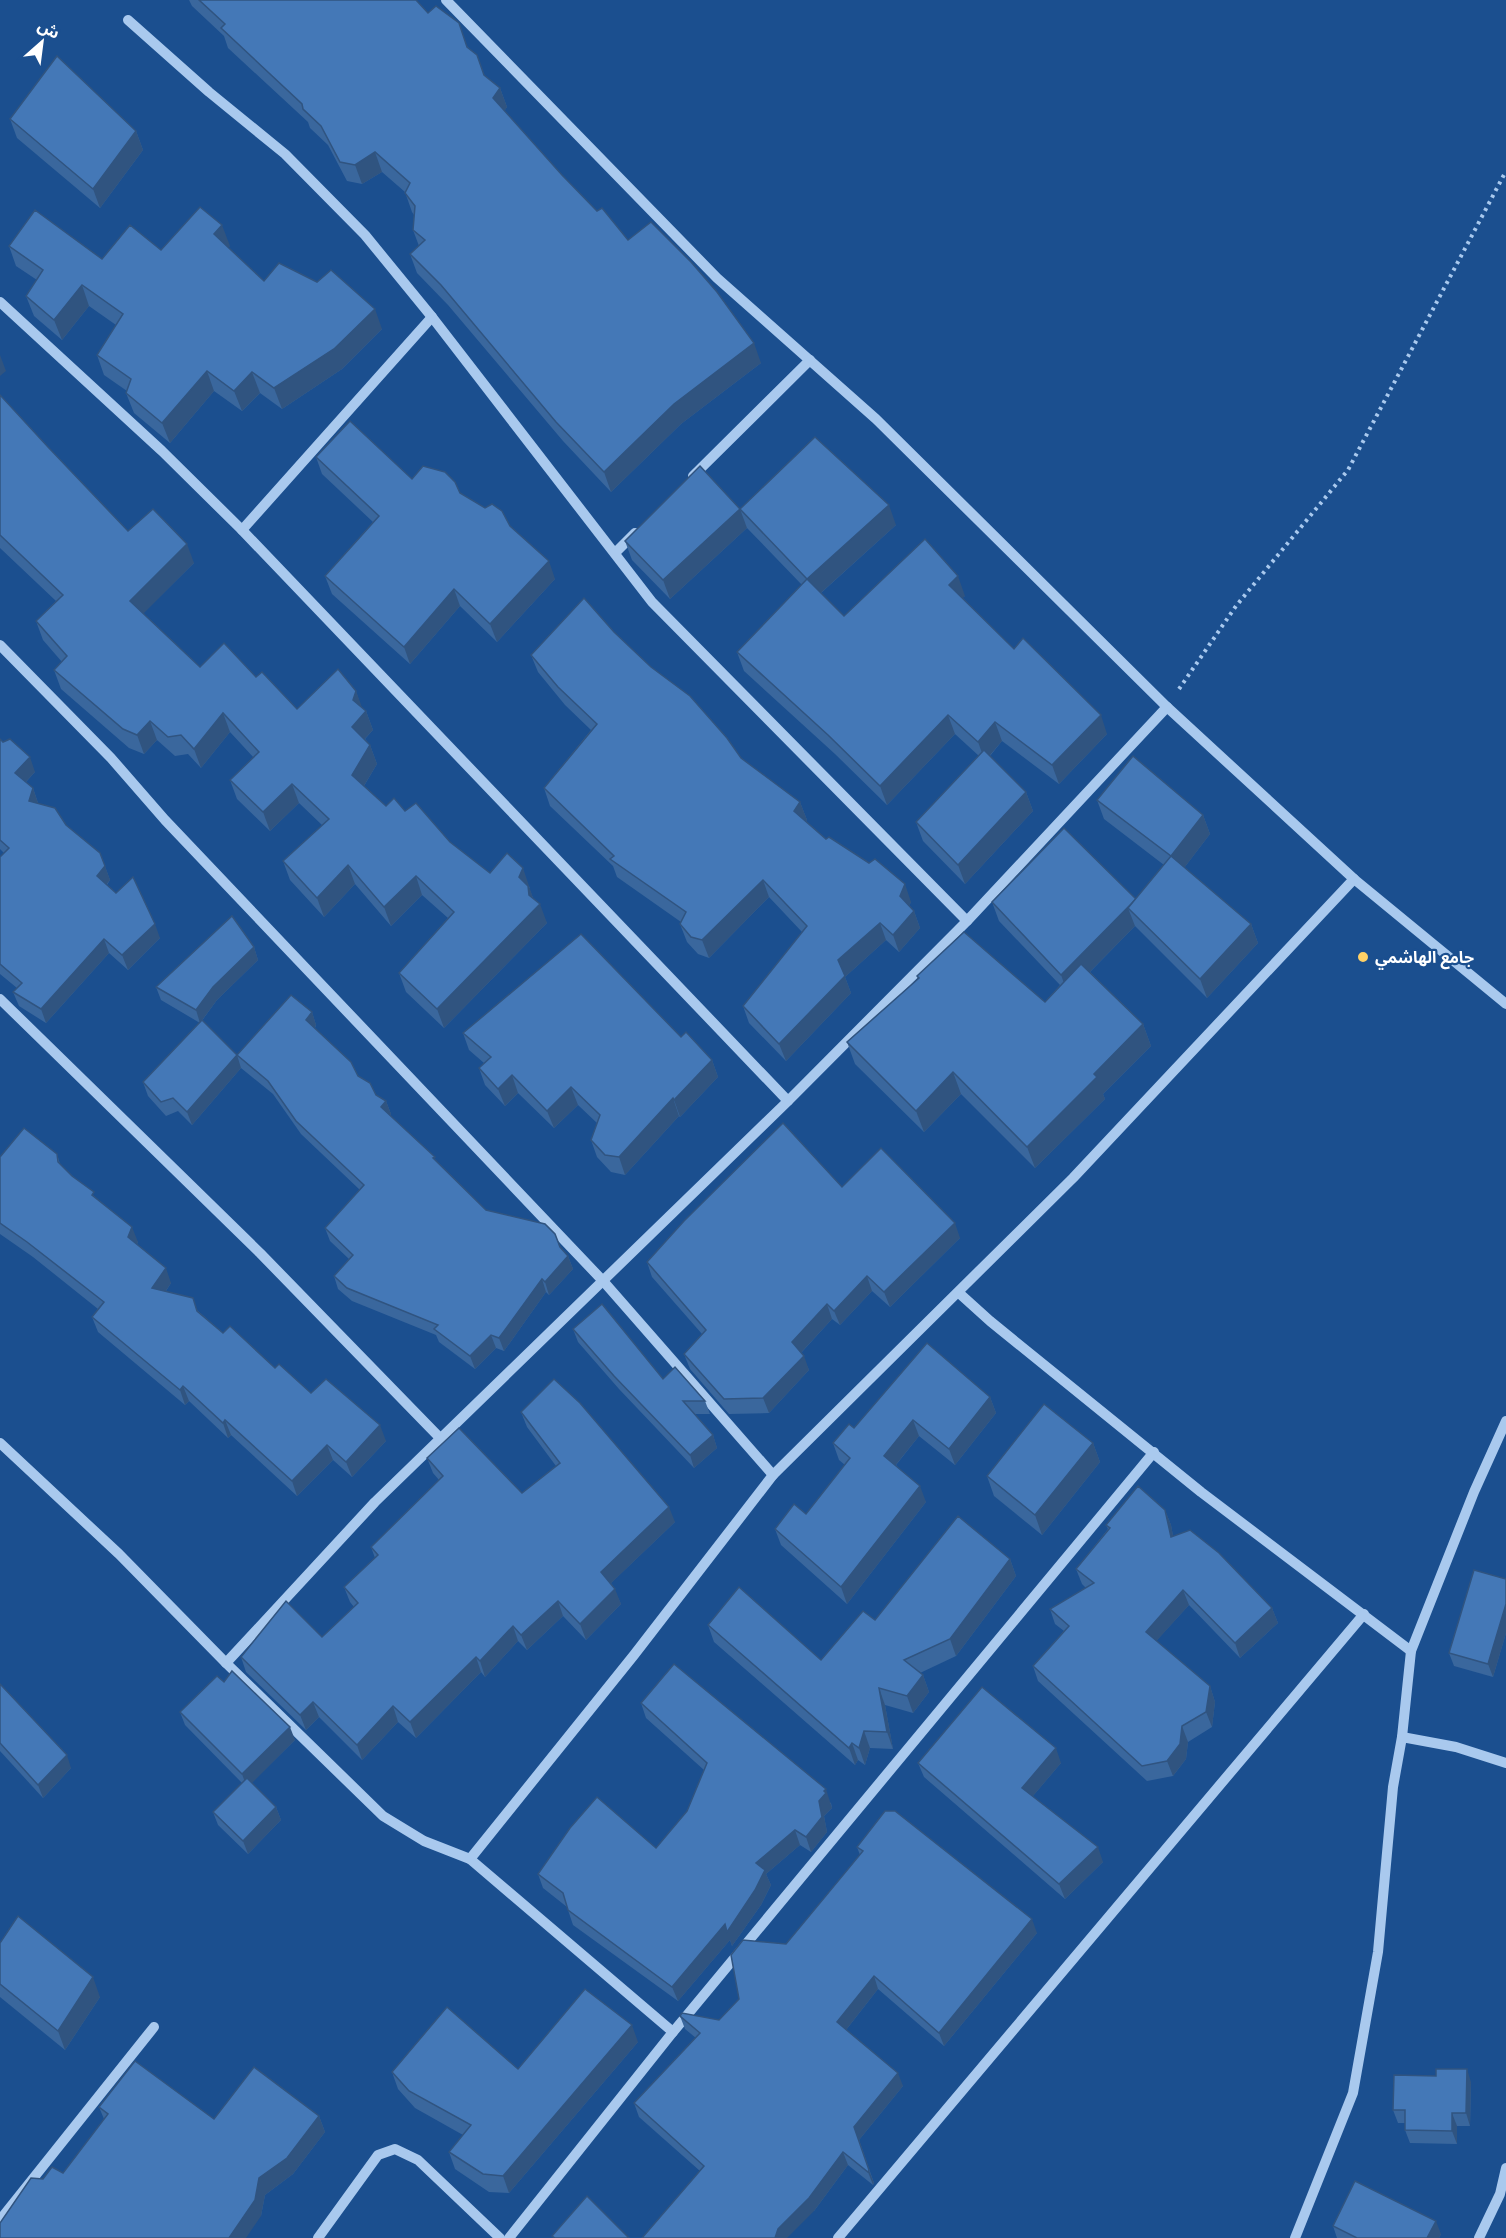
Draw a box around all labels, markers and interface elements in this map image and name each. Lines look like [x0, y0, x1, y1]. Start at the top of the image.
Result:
north arrow [12, 12, 72, 72]
text: ش [35, 16, 63, 43]
place label: جامع الهاشمي [1375, 948, 1474, 970]
marker: جامع الهاشمي [1356, 950, 1370, 964]

